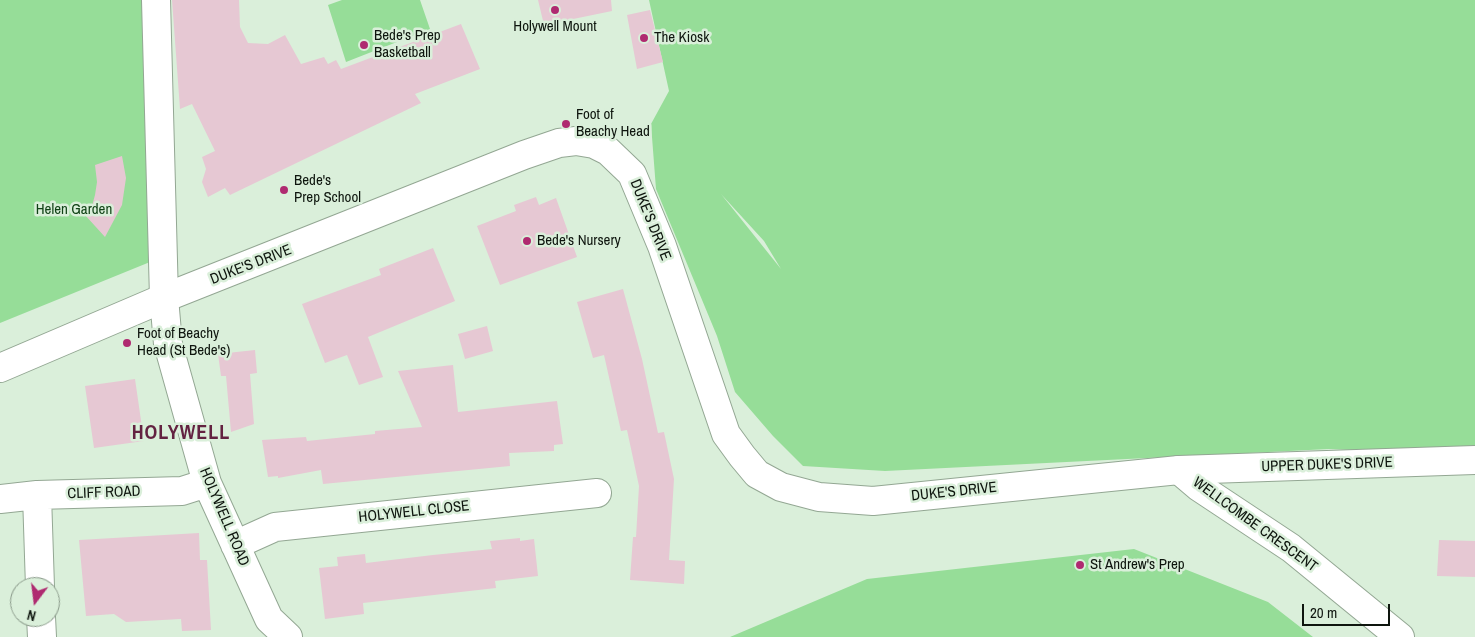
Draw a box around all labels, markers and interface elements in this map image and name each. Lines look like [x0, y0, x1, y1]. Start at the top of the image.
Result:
marker: Holywell Mount [549, 4, 561, 16]
place label: Holywell Mount [513, 18, 597, 36]
place label: Bede's Prep Basketball [374, 27, 441, 62]
place label: The Kiosk [654, 29, 709, 47]
marker: The Kiosk [638, 32, 650, 44]
marker: Bede's Prep Basketball [358, 39, 370, 51]
place label: Foot of Beachy Head [576, 106, 650, 141]
marker: Foot of Beachy Head [560, 118, 572, 130]
place label: Bede's Prep School [294, 172, 361, 207]
street label: DUKE'S DRIVE [626, 177, 674, 263]
marker: Bede's Prep School [278, 184, 290, 196]
park label: Helen Garden [36, 201, 112, 219]
place label: Bede's Nursery [537, 232, 621, 250]
marker: Bede's Nursery [521, 235, 533, 247]
street label: DUKE'S DRIVE [208, 241, 294, 289]
place label: Foot of Beachy Head (St Bede's) [137, 325, 230, 360]
marker: Foot of Beachy Head (St Bede's) [121, 337, 133, 349]
district label: HOLYWELL [131, 422, 231, 446]
street label: UPPER DUKE'S DRIVE [1261, 454, 1393, 476]
street label: HOLYWELL ROAD [195, 465, 253, 569]
street label: WELLCOMBE CRESCENT [1189, 474, 1321, 576]
street label: DUKE'S DRIVE [910, 479, 998, 505]
street label: CLIFF ROAD [67, 483, 141, 503]
street label: HOLYWELL CLOSE [358, 497, 470, 527]
place label: St Andrew's Prep [1090, 556, 1185, 574]
marker: St Andrew's Prep [1074, 559, 1086, 571]
north arrow [10, 577, 60, 627]
scale bar [1305, 594, 1392, 626]
text: 20 m [1310, 602, 1337, 623]
text: N [25, 606, 38, 625]

